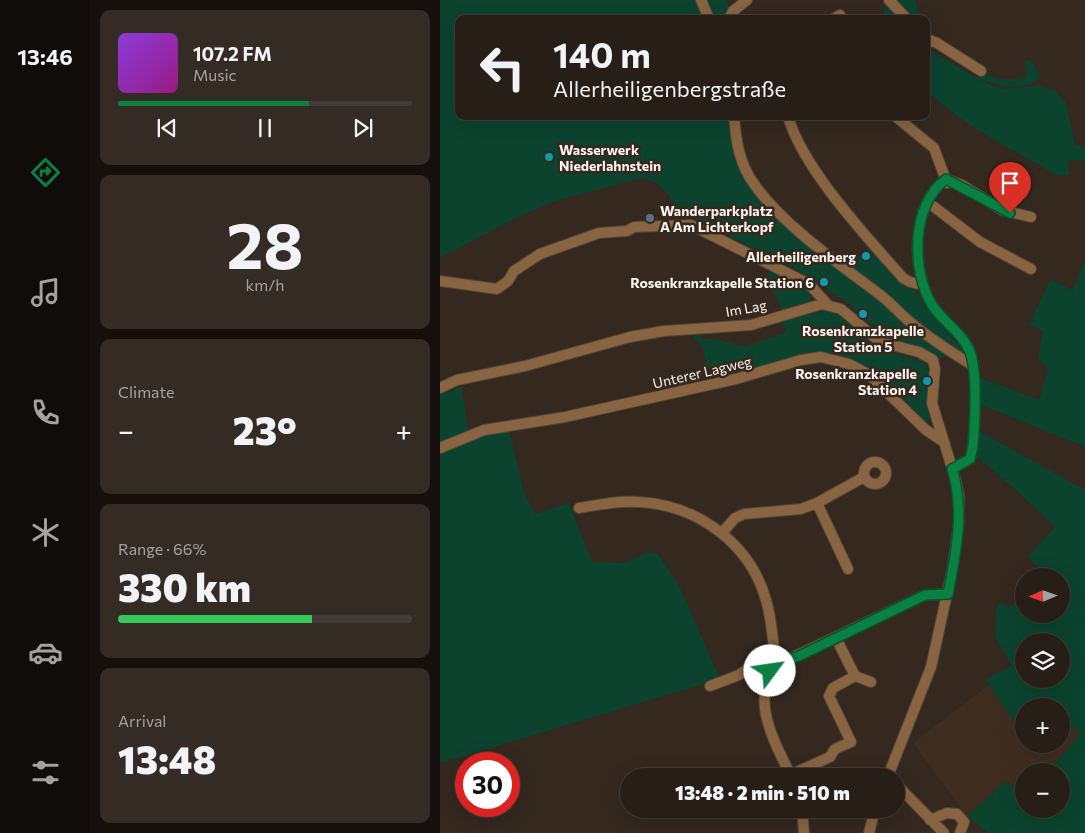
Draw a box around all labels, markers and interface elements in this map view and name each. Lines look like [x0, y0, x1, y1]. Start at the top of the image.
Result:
text: 140 m [553, 32, 651, 75]
icon: left [470, 35, 535, 100]
text: 107.2 FM [193, 42, 272, 65]
text: 13:46 [17, 43, 73, 70]
text: Music [193, 65, 237, 84]
text: Allerheiligenbergstraße [553, 75, 786, 102]
icon: previous [153, 114, 181, 142]
icon: pause [251, 114, 279, 142]
icon: next [349, 114, 377, 142]
place label: Wasserwerk Niederlahnstein [559, 141, 661, 174]
marker: Wasserwerk Niederlahnstein [543, 151, 555, 163]
icon: directions [28, 155, 63, 190]
pin [989, 162, 1031, 213]
icon: arrive [996, 169, 1024, 197]
place label: Wanderparkplatz A Am Lichterkopf [660, 202, 774, 235]
text: 28 [227, 203, 303, 282]
marker: Wanderparkplatz A Am Lichterkopf [644, 212, 656, 224]
place label: Allerheiligenberg [746, 248, 856, 265]
marker: Allerheiligenberg [860, 250, 872, 262]
place label: Rosenkranzkapelle Station 6 [630, 274, 814, 291]
icon: music [28, 275, 63, 310]
text: km/h [246, 275, 284, 294]
marker: Rosenkranzkapelle Station 6 [818, 276, 830, 288]
street label: Im Lag [724, 296, 768, 320]
marker: Rosenkranzkapelle Station 5 [857, 308, 869, 320]
place label: Rosenkranzkapelle Station 5 [802, 322, 924, 355]
street label: Unterer Lagweg [651, 352, 754, 392]
place label: Rosenkranzkapelle Station 4 [795, 365, 917, 398]
marker: Rosenkranzkapelle Station 4 [921, 375, 933, 387]
text: Climate [118, 382, 174, 401]
icon: phone [28, 395, 63, 430]
text: 23° [233, 406, 297, 453]
text: − [118, 413, 134, 447]
text: + [396, 413, 412, 447]
icon: climate [28, 515, 63, 550]
text: Range · 66% [118, 539, 207, 558]
text: 330 km [118, 563, 251, 610]
north arrow [1015, 568, 1070, 622]
map controls [1015, 568, 1070, 818]
button: layers [1015, 633, 1070, 688]
icon: car [28, 635, 63, 670]
position arrow [743, 644, 795, 696]
button: + [1015, 698, 1070, 753]
text: Arrival [118, 711, 166, 730]
text: 13:48 [118, 735, 216, 782]
speed limit sign: 30 [455, 752, 520, 817]
icon: filters [28, 755, 63, 790]
button: − [1015, 763, 1070, 818]
text: 13:48 · 2 min · 510 m [675, 781, 850, 804]

